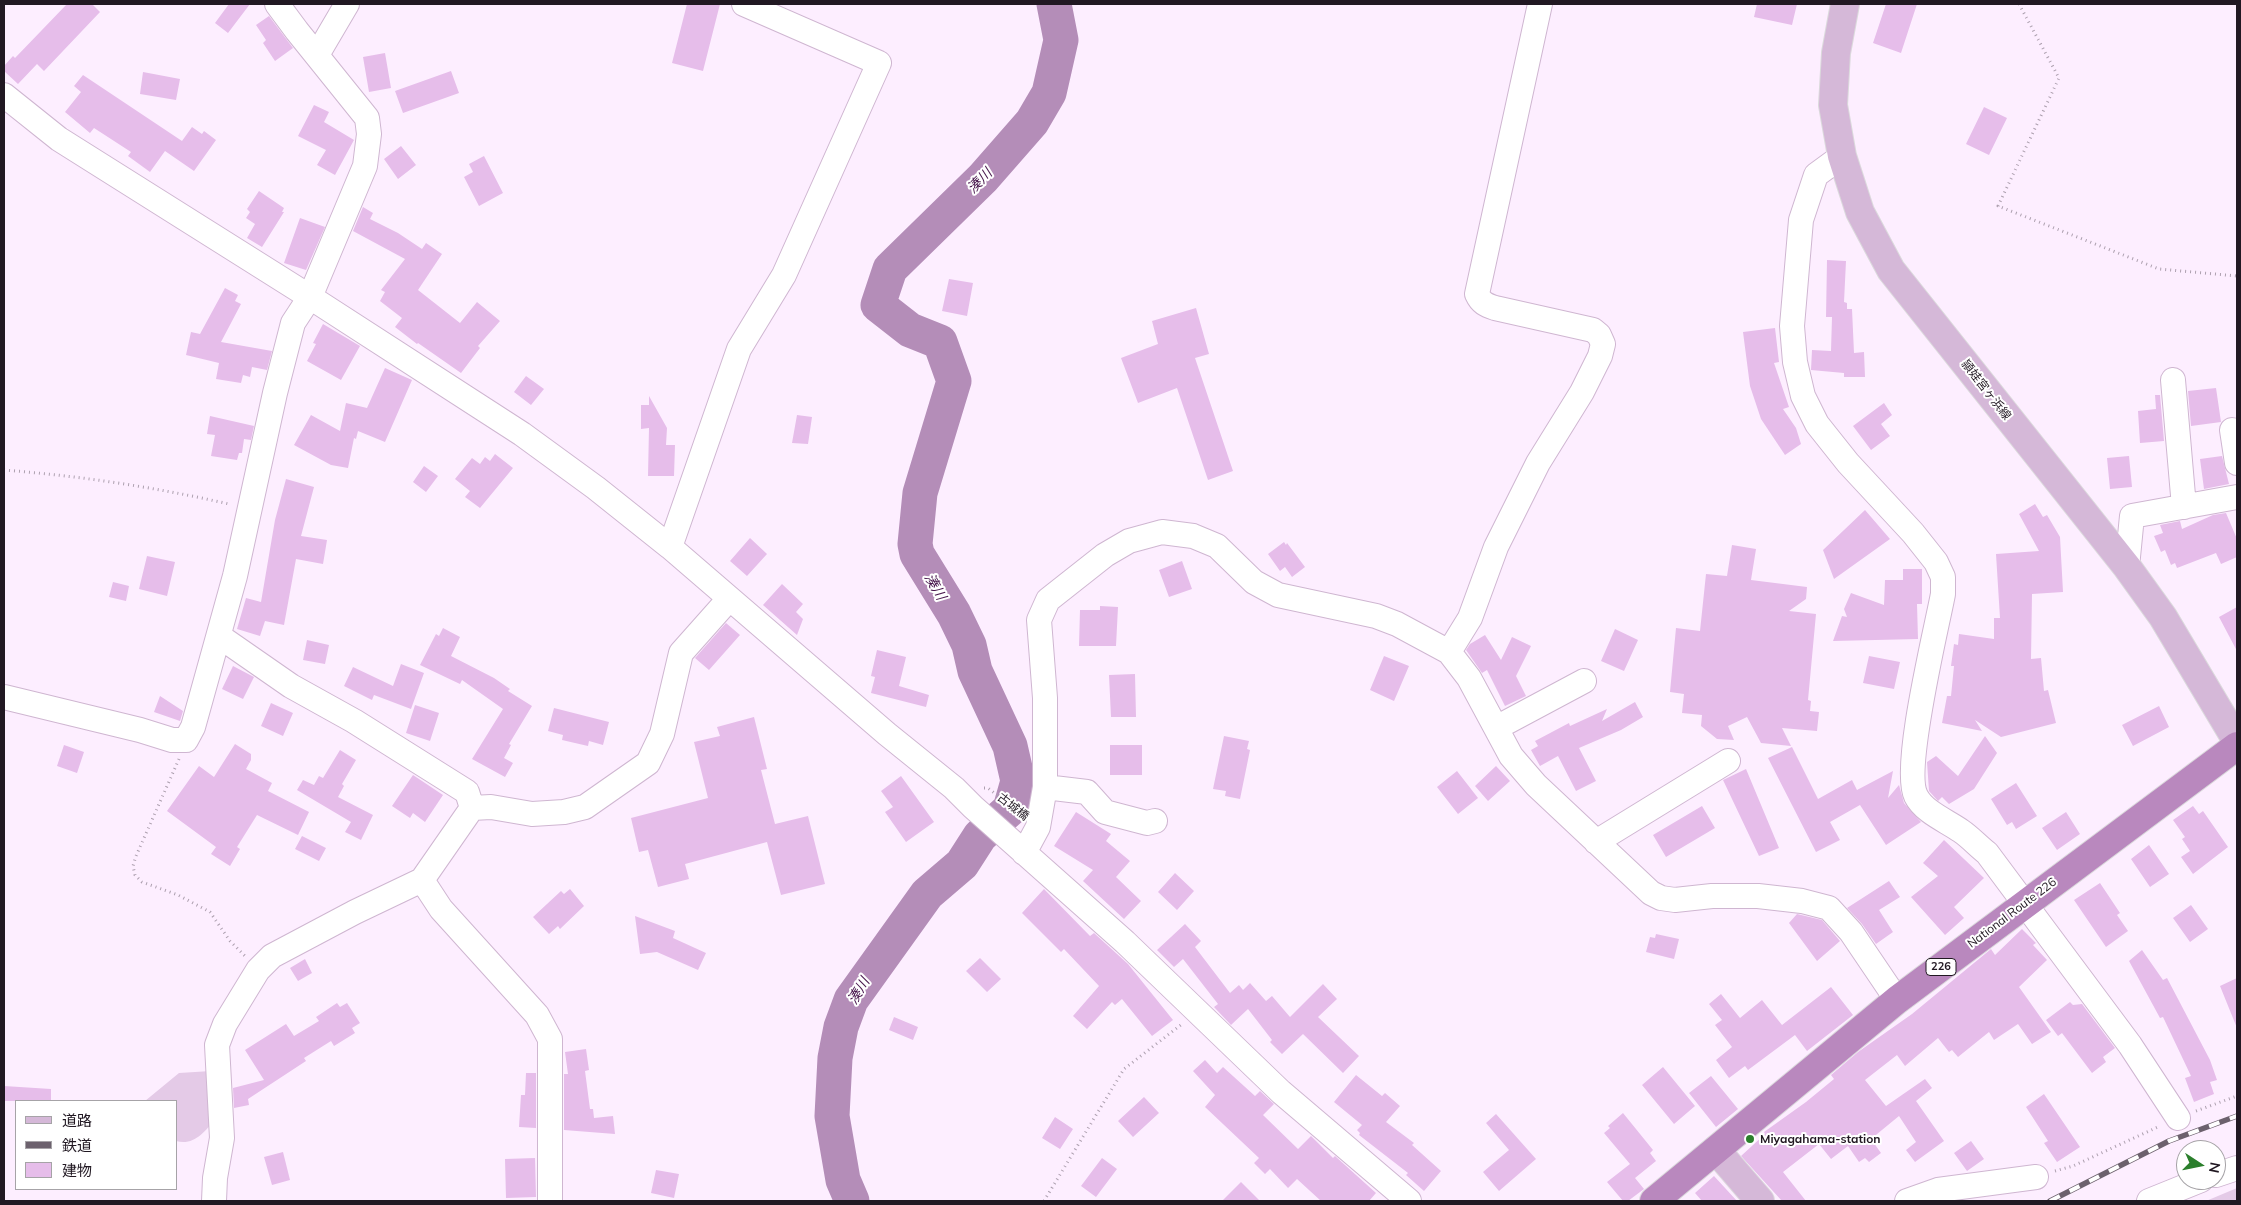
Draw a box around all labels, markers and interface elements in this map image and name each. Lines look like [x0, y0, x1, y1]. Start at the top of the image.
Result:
water label: 湊川 [964, 165, 996, 197]
street label: 頴娃宮ヶ浜線 [1958, 357, 2014, 423]
water label: 湊川 [921, 571, 949, 603]
street label: 古城橋 [994, 790, 1032, 824]
street label: National Route 226 [1965, 875, 2059, 951]
road number: 226 [1926, 959, 1956, 976]
water label: 湊川 [845, 975, 873, 1007]
legend [15, 1100, 178, 1190]
text: 道路 [62, 1111, 92, 1130]
place label: Miyagahama-station [1760, 1132, 1880, 1146]
marker: Miyagahama-station [1744, 1133, 1756, 1145]
text: 鉄道 [62, 1136, 92, 1155]
north arrow [2176, 1140, 2226, 1190]
text: 建物 [62, 1161, 92, 1180]
text: N [2205, 1161, 2225, 1175]

